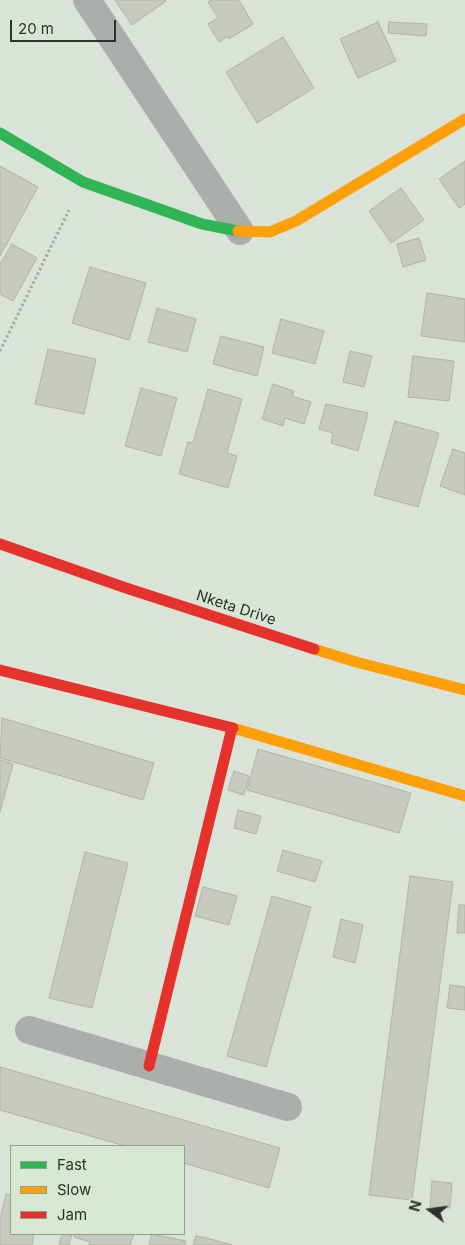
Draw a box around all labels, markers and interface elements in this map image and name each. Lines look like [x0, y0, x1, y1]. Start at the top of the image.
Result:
scale bar [12, 10, 119, 42]
text: 20 m [18, 19, 54, 38]
street label: Nketa Drive [194, 587, 278, 629]
legend [10, 1145, 185, 1235]
text: Fast [57, 1155, 87, 1174]
text: Slow [57, 1180, 91, 1199]
north arrow [405, 1185, 455, 1235]
text: N [405, 1199, 425, 1213]
text: Jam [57, 1205, 87, 1224]

